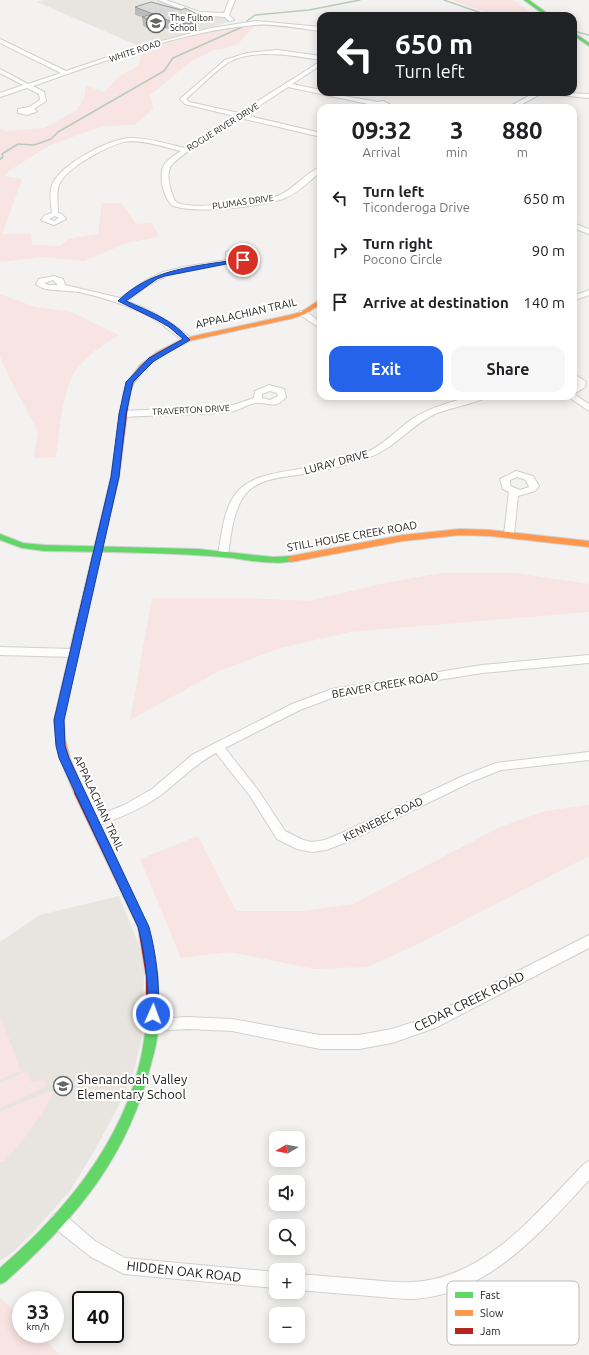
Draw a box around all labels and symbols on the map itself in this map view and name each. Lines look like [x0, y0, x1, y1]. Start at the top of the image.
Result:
school or university icon: The Fulton School [145, 12, 167, 34]
place label: The Fulton School [170, 13, 213, 33]
street label: WHITE ROAD [108, 38, 162, 64]
street label: ROGUE RIVER DRIVE [185, 101, 261, 153]
street label: PLUMAS DRIVE [212, 193, 274, 211]
pin [226, 243, 260, 277]
street label: APPALACHIAN TRAIL [194, 295, 298, 330]
street label: TRAVERTON DRIVE [152, 403, 230, 417]
street label: LURAY DRIVE [303, 448, 369, 476]
street label: STILL HOUSE CREEK ROAD [286, 519, 418, 553]
street label: BEAVER CREEK ROAD [331, 670, 439, 700]
street label: APPALACHIAN TRAIL [72, 754, 126, 853]
street label: KENNEBEC ROAD [341, 794, 425, 844]
street label: CEDAR CREEK ROAD [412, 968, 526, 1034]
position arrow [132, 993, 174, 1035]
place label: Shenandoah Valley Elementary School [77, 1072, 187, 1101]
school or university icon: Shenandoah Valley Elementary School [52, 1075, 74, 1097]
north arrow [269, 1131, 305, 1167]
street label: HIDDEN OAK ROAD [126, 1258, 242, 1284]
legend [447, 1281, 579, 1345]
text: Fast [480, 1289, 501, 1301]
speed limit sign: 40 [72, 1291, 124, 1343]
text: Slow [480, 1307, 504, 1319]
text: Jam [480, 1325, 501, 1337]

